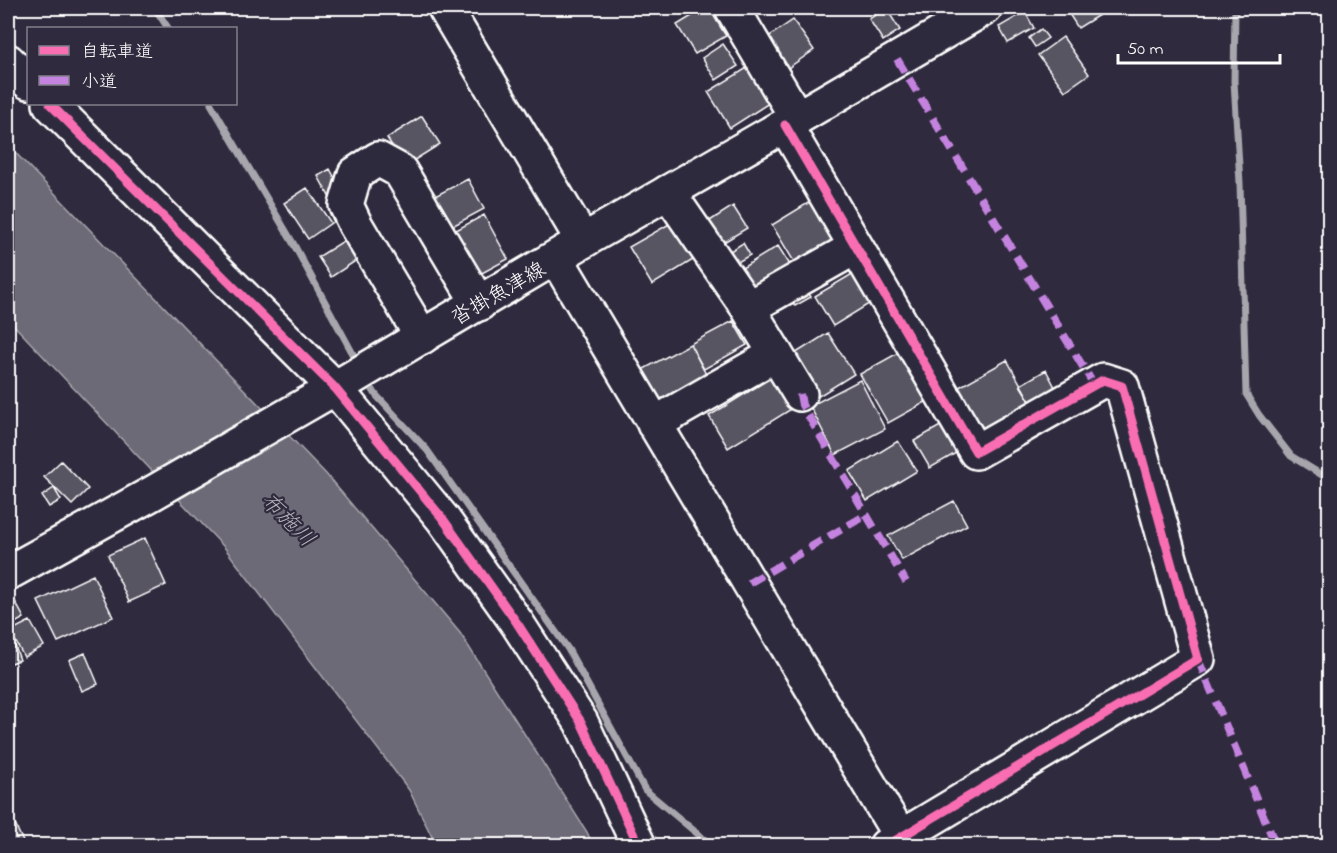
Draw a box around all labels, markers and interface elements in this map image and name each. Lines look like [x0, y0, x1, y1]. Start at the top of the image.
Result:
legend [27, 27, 237, 105]
scale bar [1118, 27, 1280, 65]
text: 50 m [1127, 37, 1164, 63]
text: 自転車道 [81, 40, 153, 66]
text: 小道 [81, 70, 117, 96]
street label: 沓掛魚津線 [446, 255, 552, 334]
water label: 布施川 [252, 486, 322, 556]

